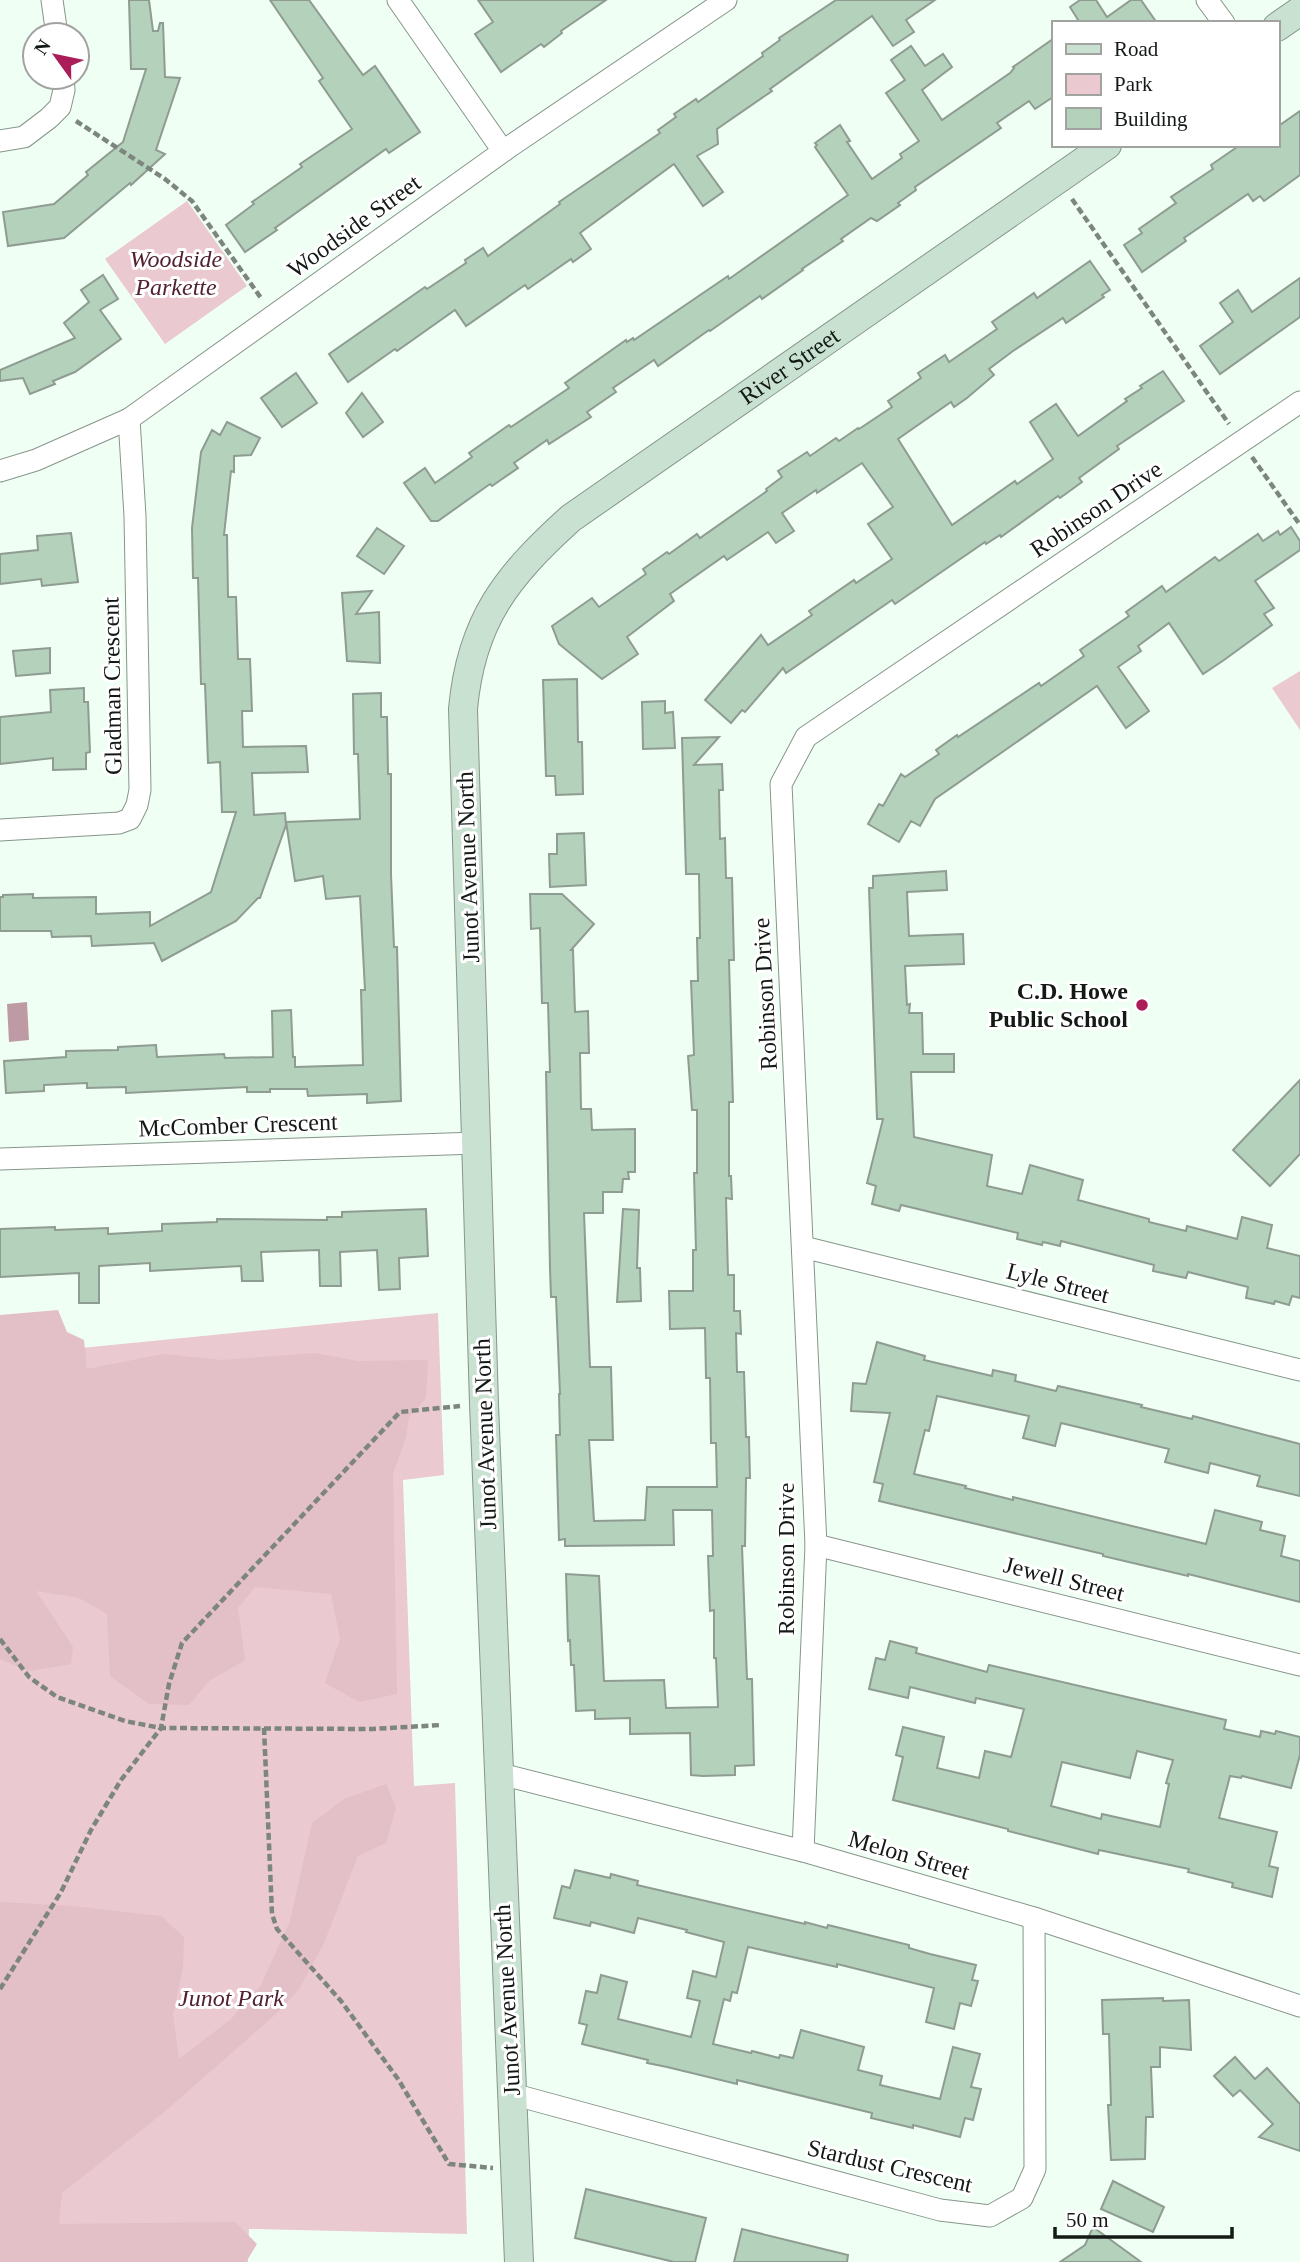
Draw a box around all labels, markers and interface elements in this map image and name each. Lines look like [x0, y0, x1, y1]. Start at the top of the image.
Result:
north arrow [21, 21, 91, 91]
legend [1052, 21, 1279, 147]
text: N [30, 35, 55, 58]
text: Road [1114, 37, 1159, 61]
text: Park [1114, 72, 1153, 96]
text: Building [1114, 107, 1188, 131]
street label: Woodside Street [283, 169, 426, 283]
park label: Woodside Parkette [130, 246, 223, 300]
street label: River Street [735, 322, 844, 410]
street label: Robinson Drive [1025, 456, 1167, 562]
street label: Gladman Crescent [97, 596, 127, 775]
street label: Junot Avenue North [452, 771, 484, 963]
street label: Robinson Drive [748, 917, 782, 1071]
place label: C.D. Howe Public School [989, 978, 1128, 1032]
marker: C.D. Howe Public School [1134, 997, 1150, 1013]
street label: McComber Crescent [138, 1109, 338, 1141]
street label: Lyle Street [1004, 1258, 1112, 1308]
street label: Junot Avenue North [469, 1338, 501, 1530]
street label: Robinson Drive [773, 1483, 799, 1635]
street label: Jewell Street [1001, 1551, 1127, 1607]
street label: Melon Street [846, 1825, 973, 1885]
street label: Junot Avenue North [489, 1904, 525, 2096]
park label: Junot Park [178, 1985, 284, 2011]
street label: Stardust Crescent [805, 2134, 975, 2198]
scale bar [1055, 2196, 1232, 2240]
text: 50 m [1066, 2208, 1109, 2232]

